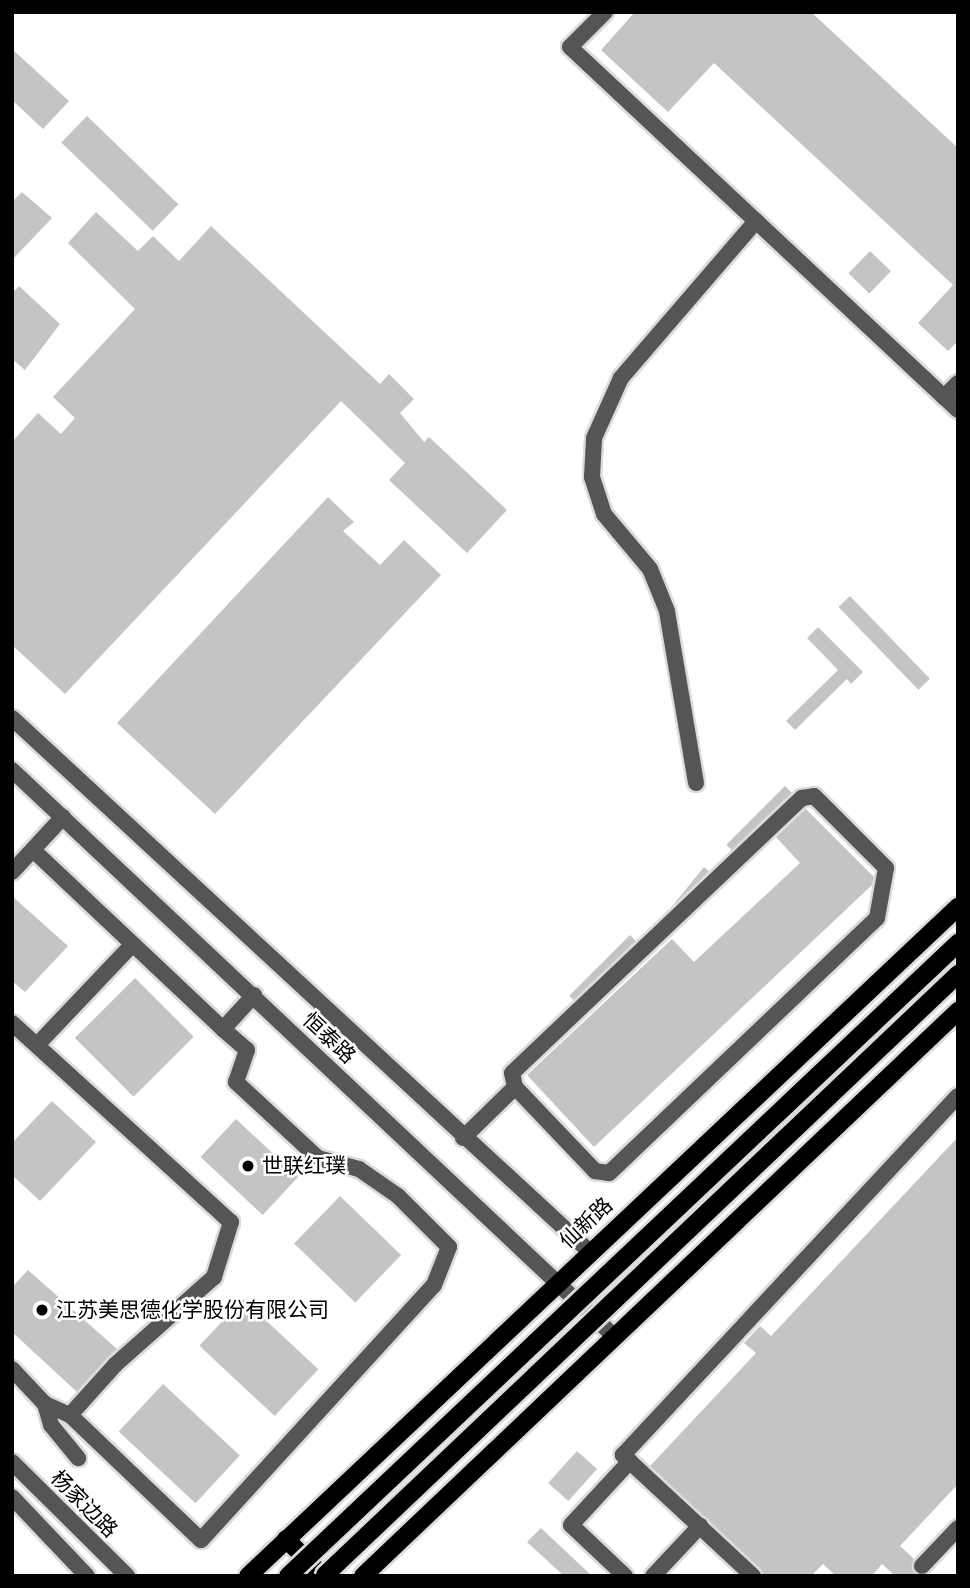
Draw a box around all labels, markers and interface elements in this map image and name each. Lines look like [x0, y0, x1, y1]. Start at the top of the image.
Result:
street label: 恒泰路 [297, 1007, 361, 1069]
place label: 世联红璞 [262, 1153, 346, 1179]
marker: 世联红璞 [240, 1158, 256, 1174]
street label: 仙新路 [554, 1192, 618, 1254]
place label: 江苏美思德化学股份有限公司 [56, 1297, 329, 1323]
marker: 江苏美思德化学股份有限公司 [34, 1302, 50, 1318]
street label: 杨家边路 [45, 1465, 123, 1543]

